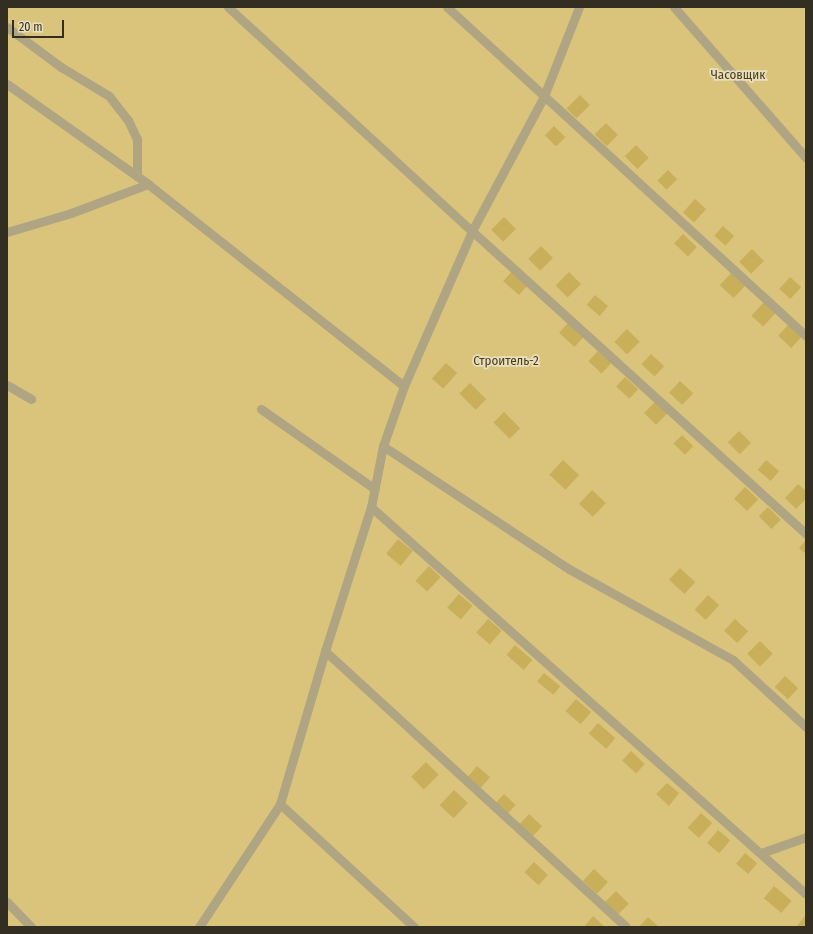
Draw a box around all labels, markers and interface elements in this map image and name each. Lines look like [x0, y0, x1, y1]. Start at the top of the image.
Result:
scale bar [14, 12, 66, 38]
text: 20 m [19, 20, 43, 34]
park label: Часовщик [711, 67, 765, 83]
park label: Строитель-2 [473, 353, 539, 369]

